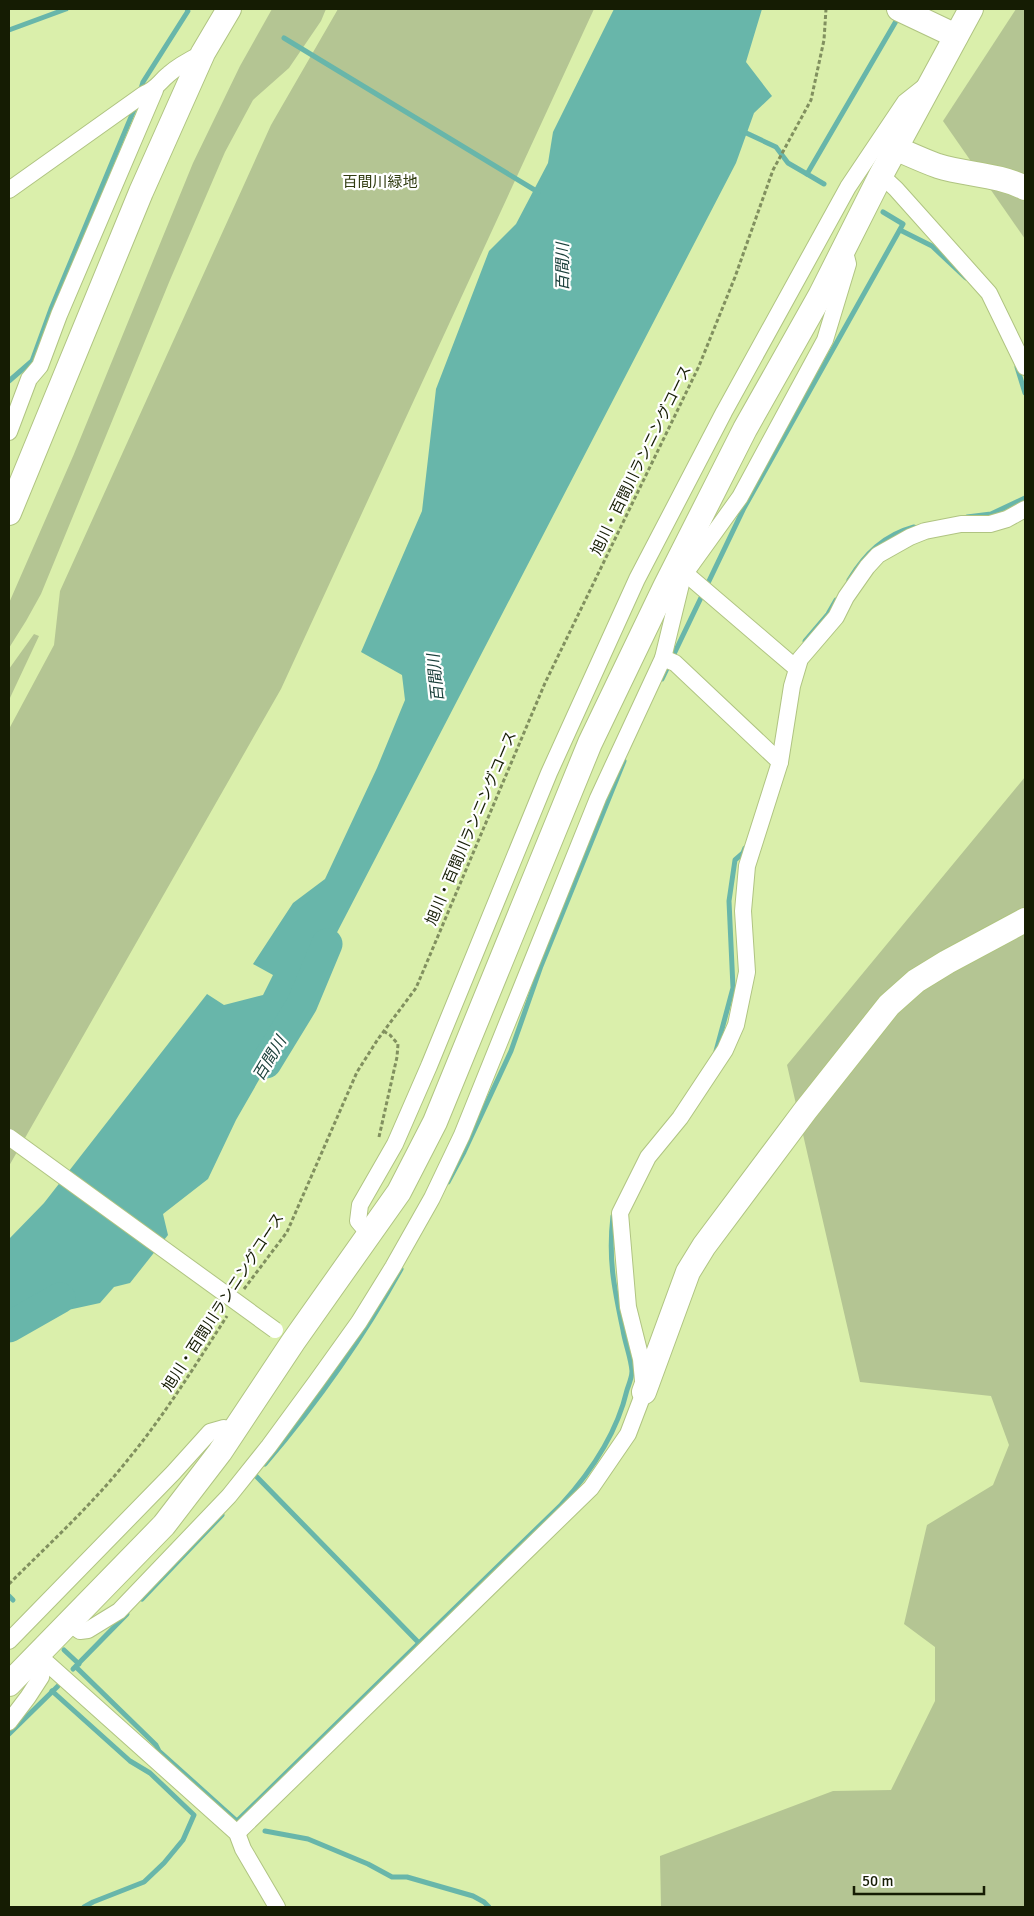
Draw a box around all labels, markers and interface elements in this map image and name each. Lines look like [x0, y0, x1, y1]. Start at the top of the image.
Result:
park label: 百間川緑地 [342, 173, 418, 191]
water label: 百間川 [553, 241, 573, 291]
street label: 旭川・百間川ランニングコース [587, 362, 695, 558]
water label: 百間川 [423, 651, 448, 703]
street label: 旭川・百間川ランニングコース [422, 728, 520, 928]
water label: 百間川 [249, 1031, 292, 1084]
street label: 旭川・百間川ランニングコース [158, 1209, 288, 1395]
scale bar [854, 1864, 984, 1896]
text: 50 m [862, 1872, 893, 1890]

